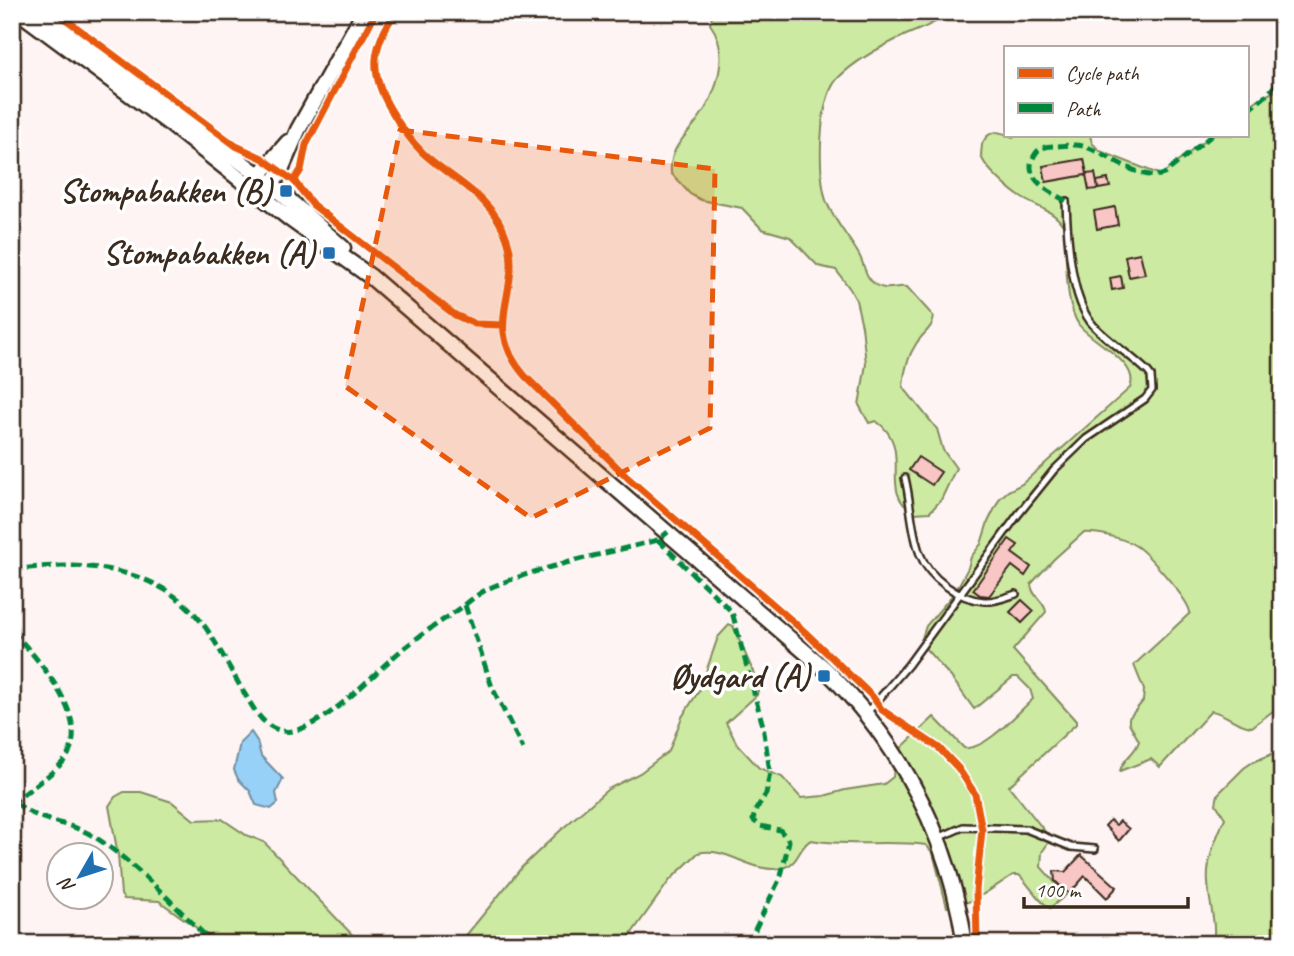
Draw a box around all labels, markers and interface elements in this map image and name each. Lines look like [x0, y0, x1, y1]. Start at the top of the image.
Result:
legend [1004, 46, 1248, 136]
text: Cycle path [1066, 60, 1139, 86]
text: Path [1066, 96, 1102, 122]
place label: Stompabakken (B) [60, 170, 274, 212]
marker: Stompabakken (B) [278, 183, 294, 199]
place label: Stompabakken (A) [103, 232, 317, 274]
marker: Stompabakken (A) [321, 245, 337, 261]
place label: Øydgard (A) [671, 655, 812, 697]
marker: Øydgard (A) [816, 668, 832, 684]
north arrow [46, 841, 116, 911]
scale bar [1024, 865, 1189, 909]
text: N [53, 871, 81, 898]
text: 100 m [1035, 877, 1082, 903]

